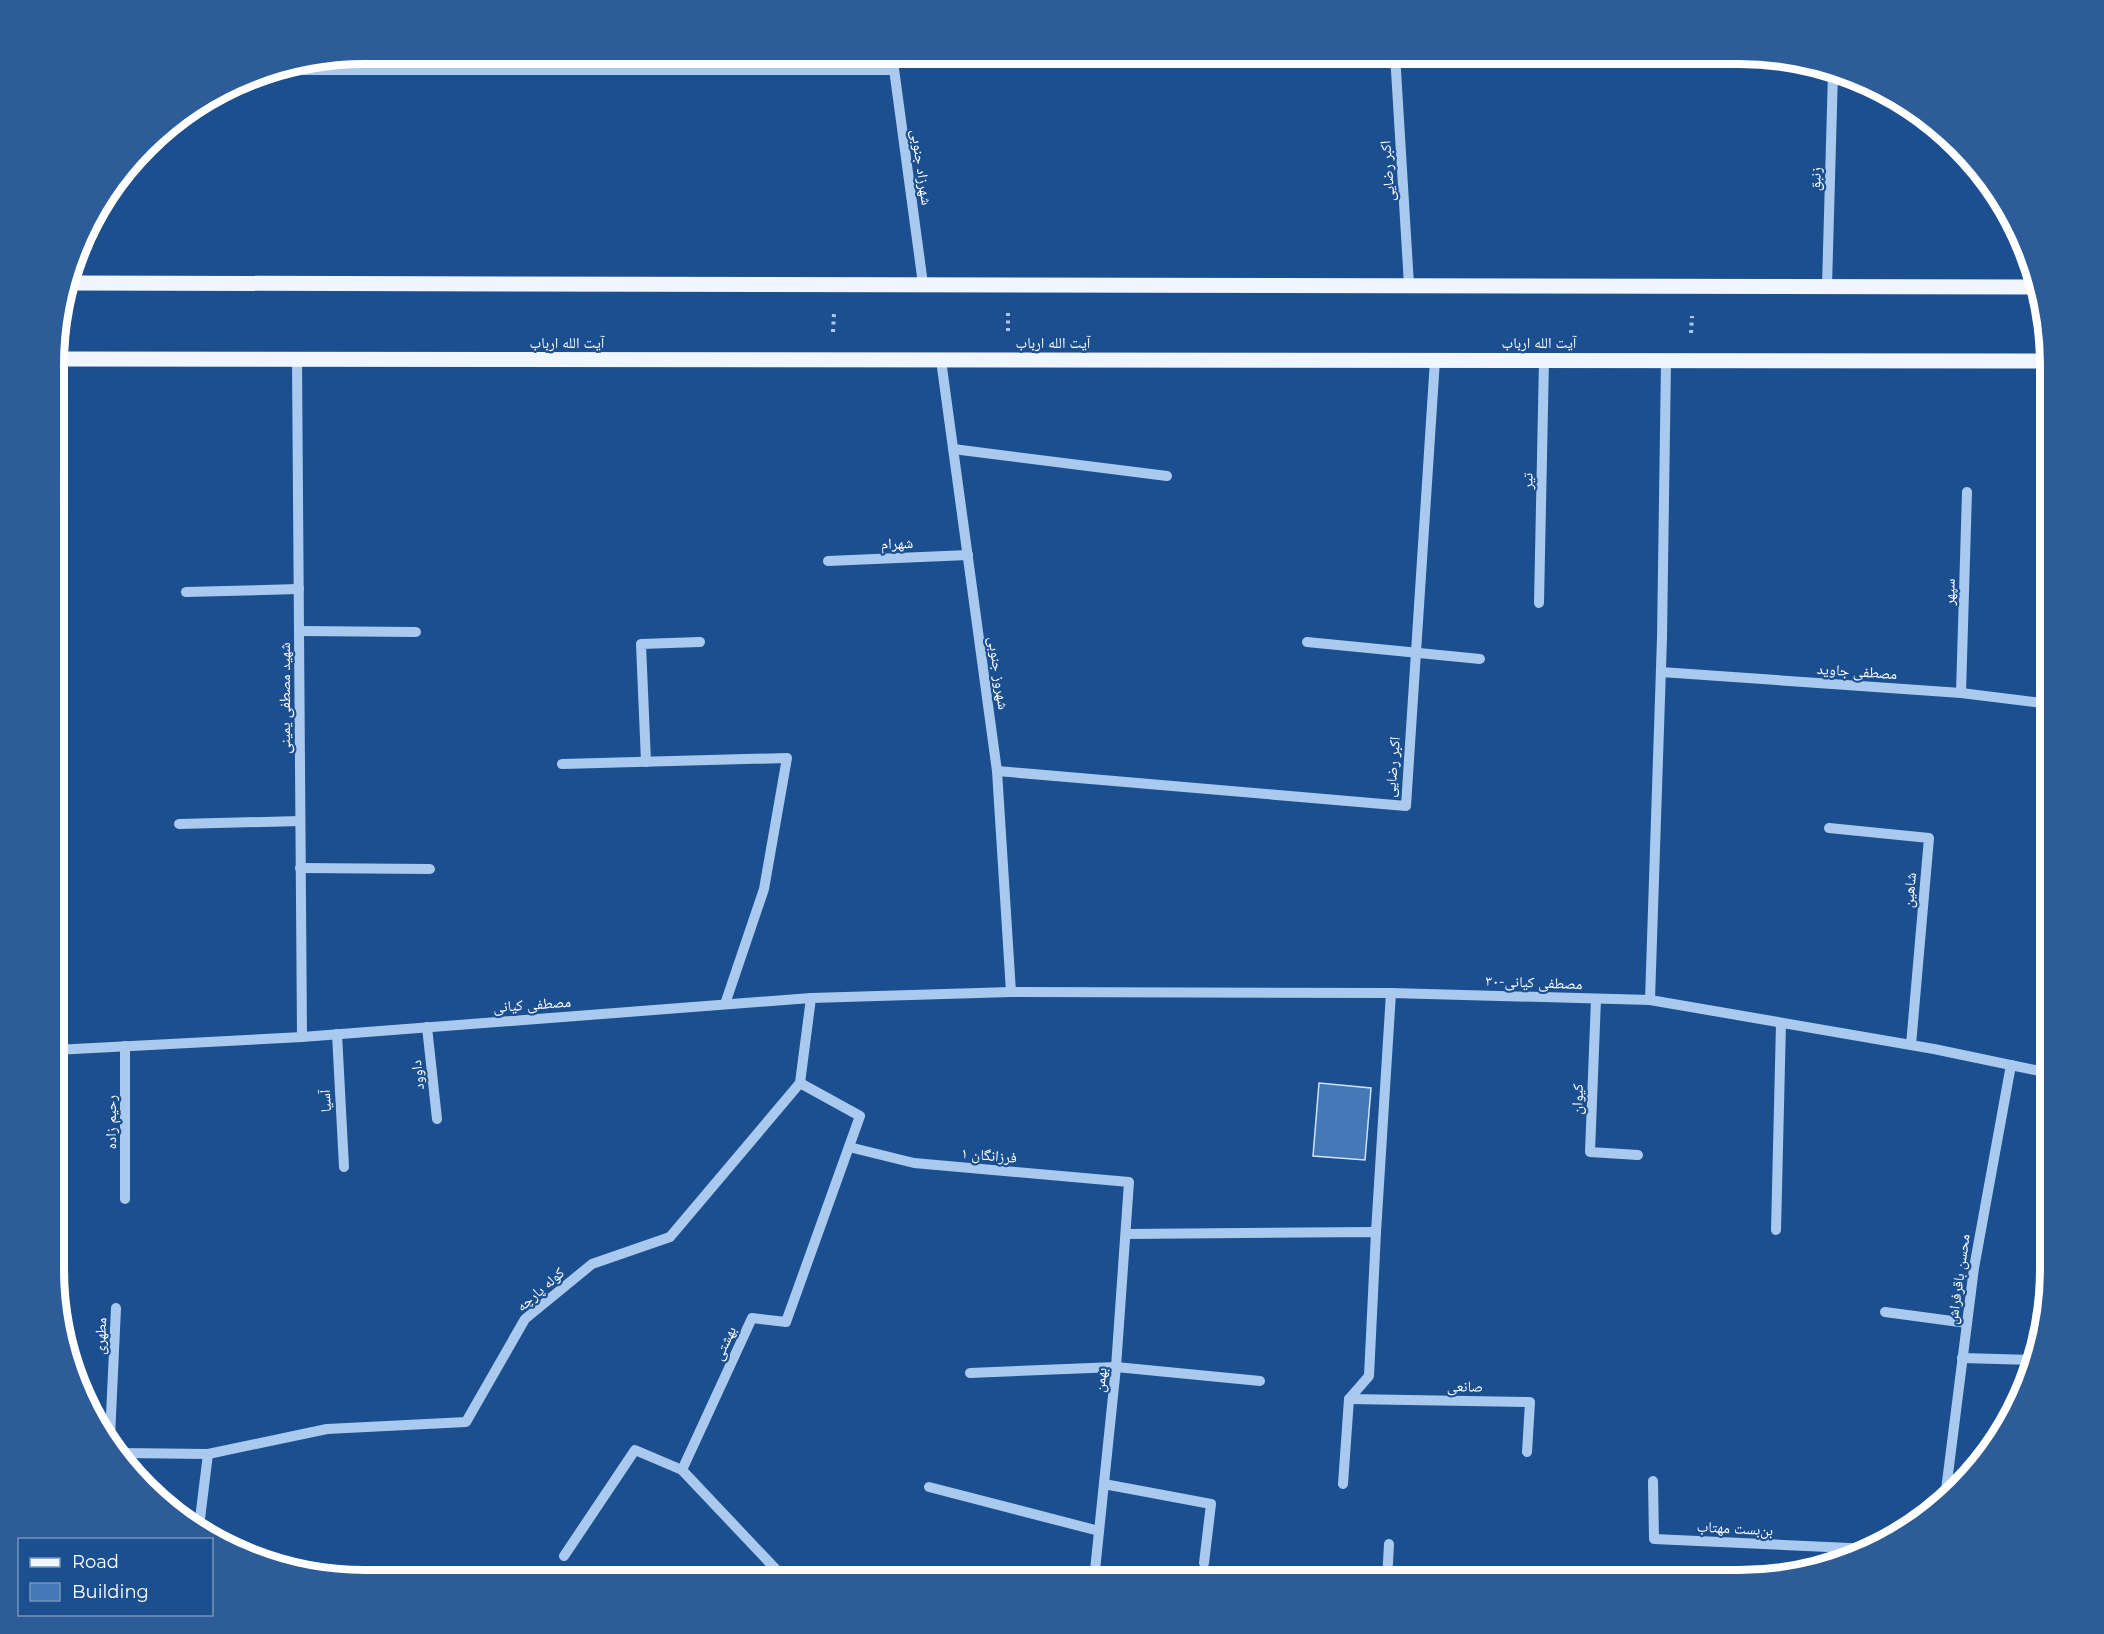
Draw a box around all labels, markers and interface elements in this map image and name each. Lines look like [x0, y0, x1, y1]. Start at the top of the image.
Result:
street label: شهرزاد جنوبی [906, 128, 937, 206]
street label: اکبر رضایی [1375, 140, 1400, 202]
street label: زنبق [1805, 167, 1826, 191]
street label: آیت الله ارباب [530, 333, 606, 352]
street label: آیت الله ارباب [1016, 333, 1092, 352]
street label: آیت الله ارباب [1502, 333, 1578, 352]
street label: تیر [1517, 472, 1537, 490]
street label: شهرام [880, 533, 914, 554]
street label: سپهر [1939, 578, 1959, 607]
street label: شهروز جنوبی [983, 635, 1014, 711]
street label: شهید مصطفی یمینی [275, 642, 295, 754]
street label: مصطفی جاوید [1816, 659, 1898, 684]
street label: اکبر رضایی [1380, 736, 1405, 798]
street label: شاهین [1898, 871, 1921, 909]
street label: ۳۰-مصطفی کیانی [1485, 971, 1583, 994]
street label: مصطفی کیانی [493, 992, 572, 1017]
street label: داوود [406, 1059, 428, 1091]
street label: کیوان [1567, 1083, 1588, 1115]
street label: آسیا [315, 1088, 335, 1113]
street label: رحیم زاده [101, 1095, 121, 1149]
street label: فرزانگان ۱ [960, 1143, 1018, 1168]
street label: محسن باقرفراش [1942, 1233, 1975, 1325]
street label: کوله پارچه [512, 1263, 568, 1315]
street label: مطهری [90, 1317, 111, 1355]
street label: بهشتی [708, 1323, 741, 1364]
street label: بهمن [1089, 1367, 1112, 1393]
street label: صانعی [1447, 1376, 1483, 1397]
street label: بن‌بست مهتاب [1696, 1517, 1774, 1540]
legend [18, 1538, 213, 1616]
text: Road [72, 1551, 119, 1573]
text: Building [72, 1581, 149, 1603]

